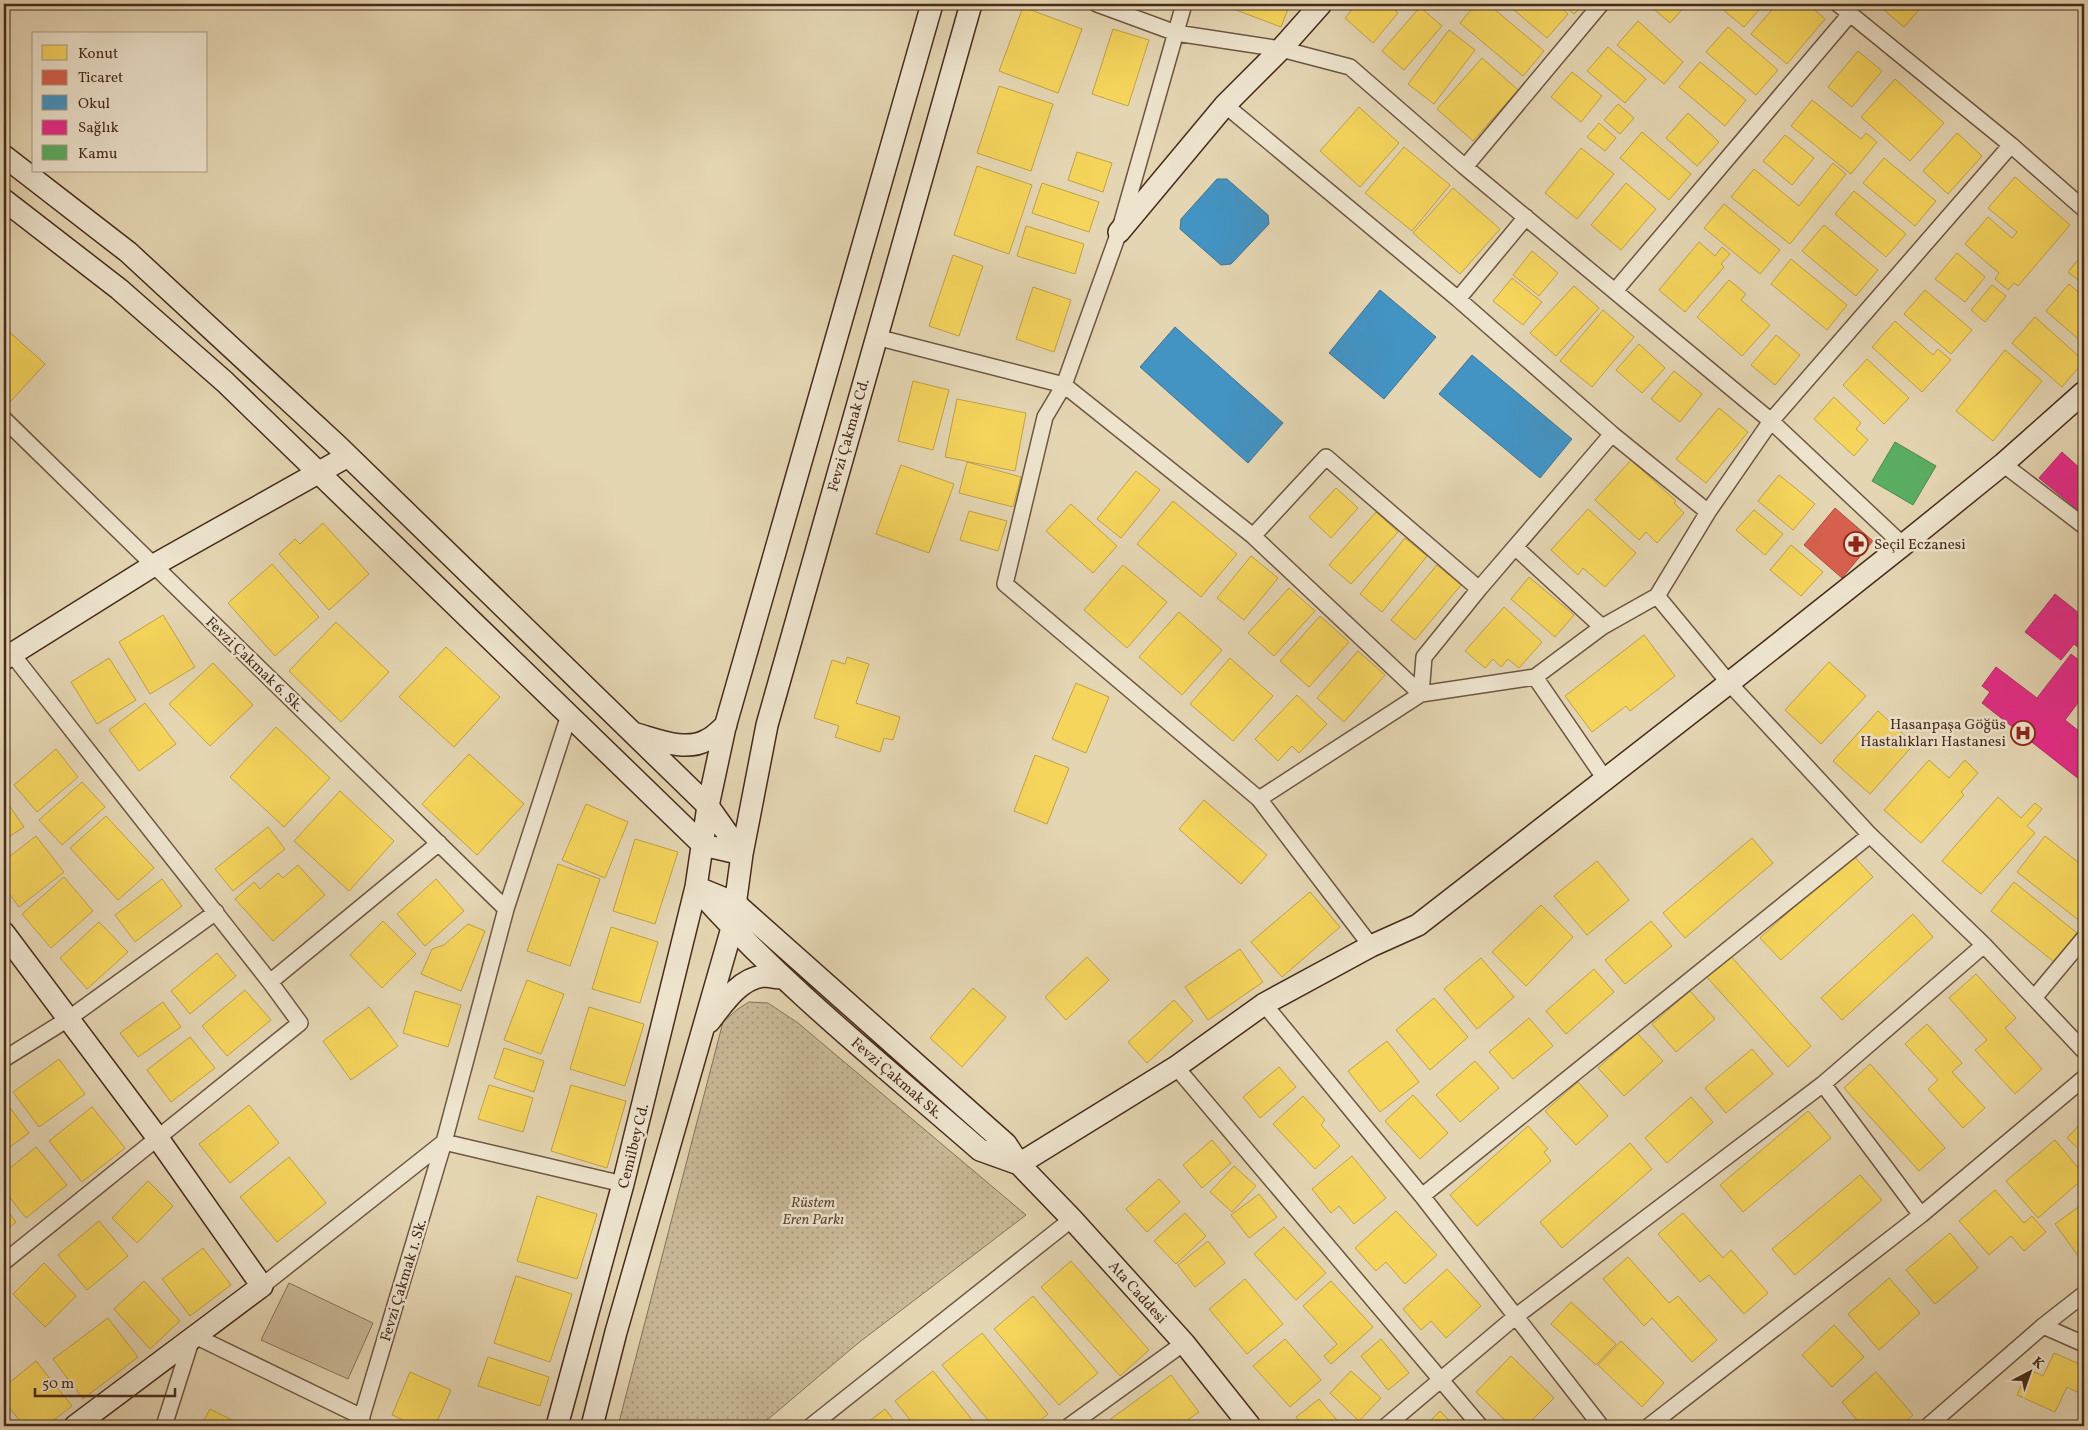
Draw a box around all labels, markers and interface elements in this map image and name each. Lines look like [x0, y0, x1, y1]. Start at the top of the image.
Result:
legend [32, 32, 208, 172]
text: Konut [78, 44, 118, 65]
text: Ticaret [78, 68, 123, 89]
text: Okul [78, 94, 110, 115]
text: Sağlık [78, 118, 119, 139]
text: Kamu [78, 144, 117, 165]
street label: Fevzi Çakmak Cd. [823, 376, 876, 494]
pharmacy icon: Seçil Eczanesi [1843, 531, 1869, 557]
place label: Seçil Eczanesi [1874, 535, 1966, 556]
street label: Fevzi Çakmak 6. Sk. [200, 613, 308, 717]
place label: Hasanpaşa Göğüs Hastalıkları Hastanesi [1860, 715, 2006, 753]
hospital icon: Hasanpaşa Göğüs Hastalıkları Hastanesi [2010, 720, 2036, 746]
street label: Fevzi Çakmak Sk. [846, 1034, 946, 1125]
street label: Cemilbey Cd. [614, 1102, 655, 1191]
park label: Rüstem Eren Parkı [782, 1193, 844, 1231]
street label: Fevzi Çakmak 1. Sk. [376, 1217, 433, 1344]
street label: Ata Caddesi [1103, 1257, 1171, 1329]
north arrow [2006, 1348, 2056, 1398]
text: K [2027, 1353, 2048, 1374]
scale bar [35, 1365, 175, 1397]
text: 50 m [42, 1374, 74, 1395]

